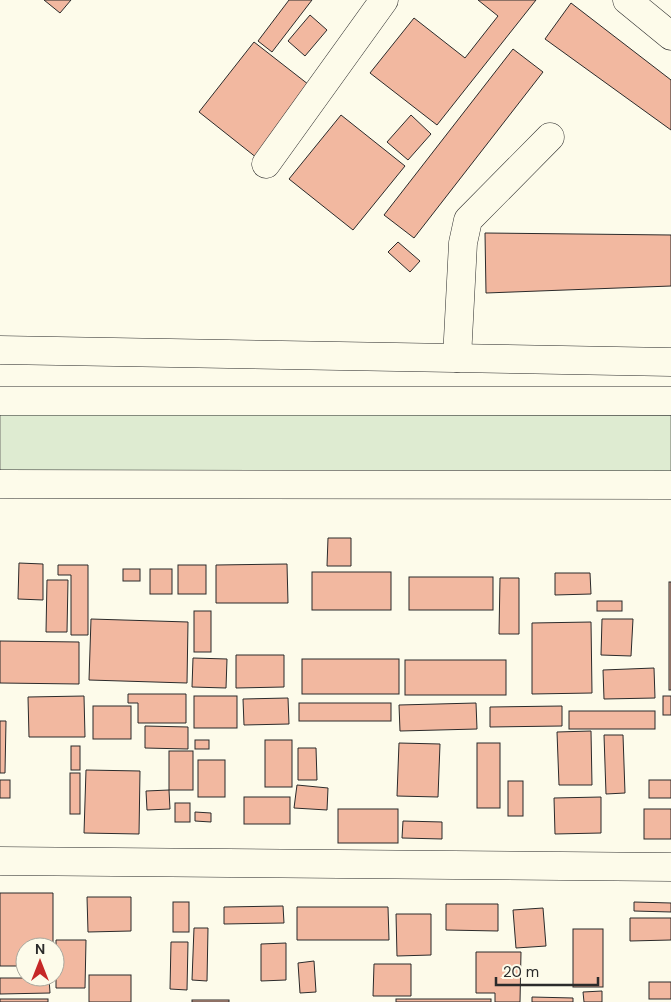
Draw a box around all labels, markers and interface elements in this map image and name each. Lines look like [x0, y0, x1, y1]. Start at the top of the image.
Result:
north arrow [15, 937, 65, 987]
text: N [35, 940, 45, 958]
scale bar [496, 954, 598, 986]
text: 20 m [503, 962, 539, 982]

